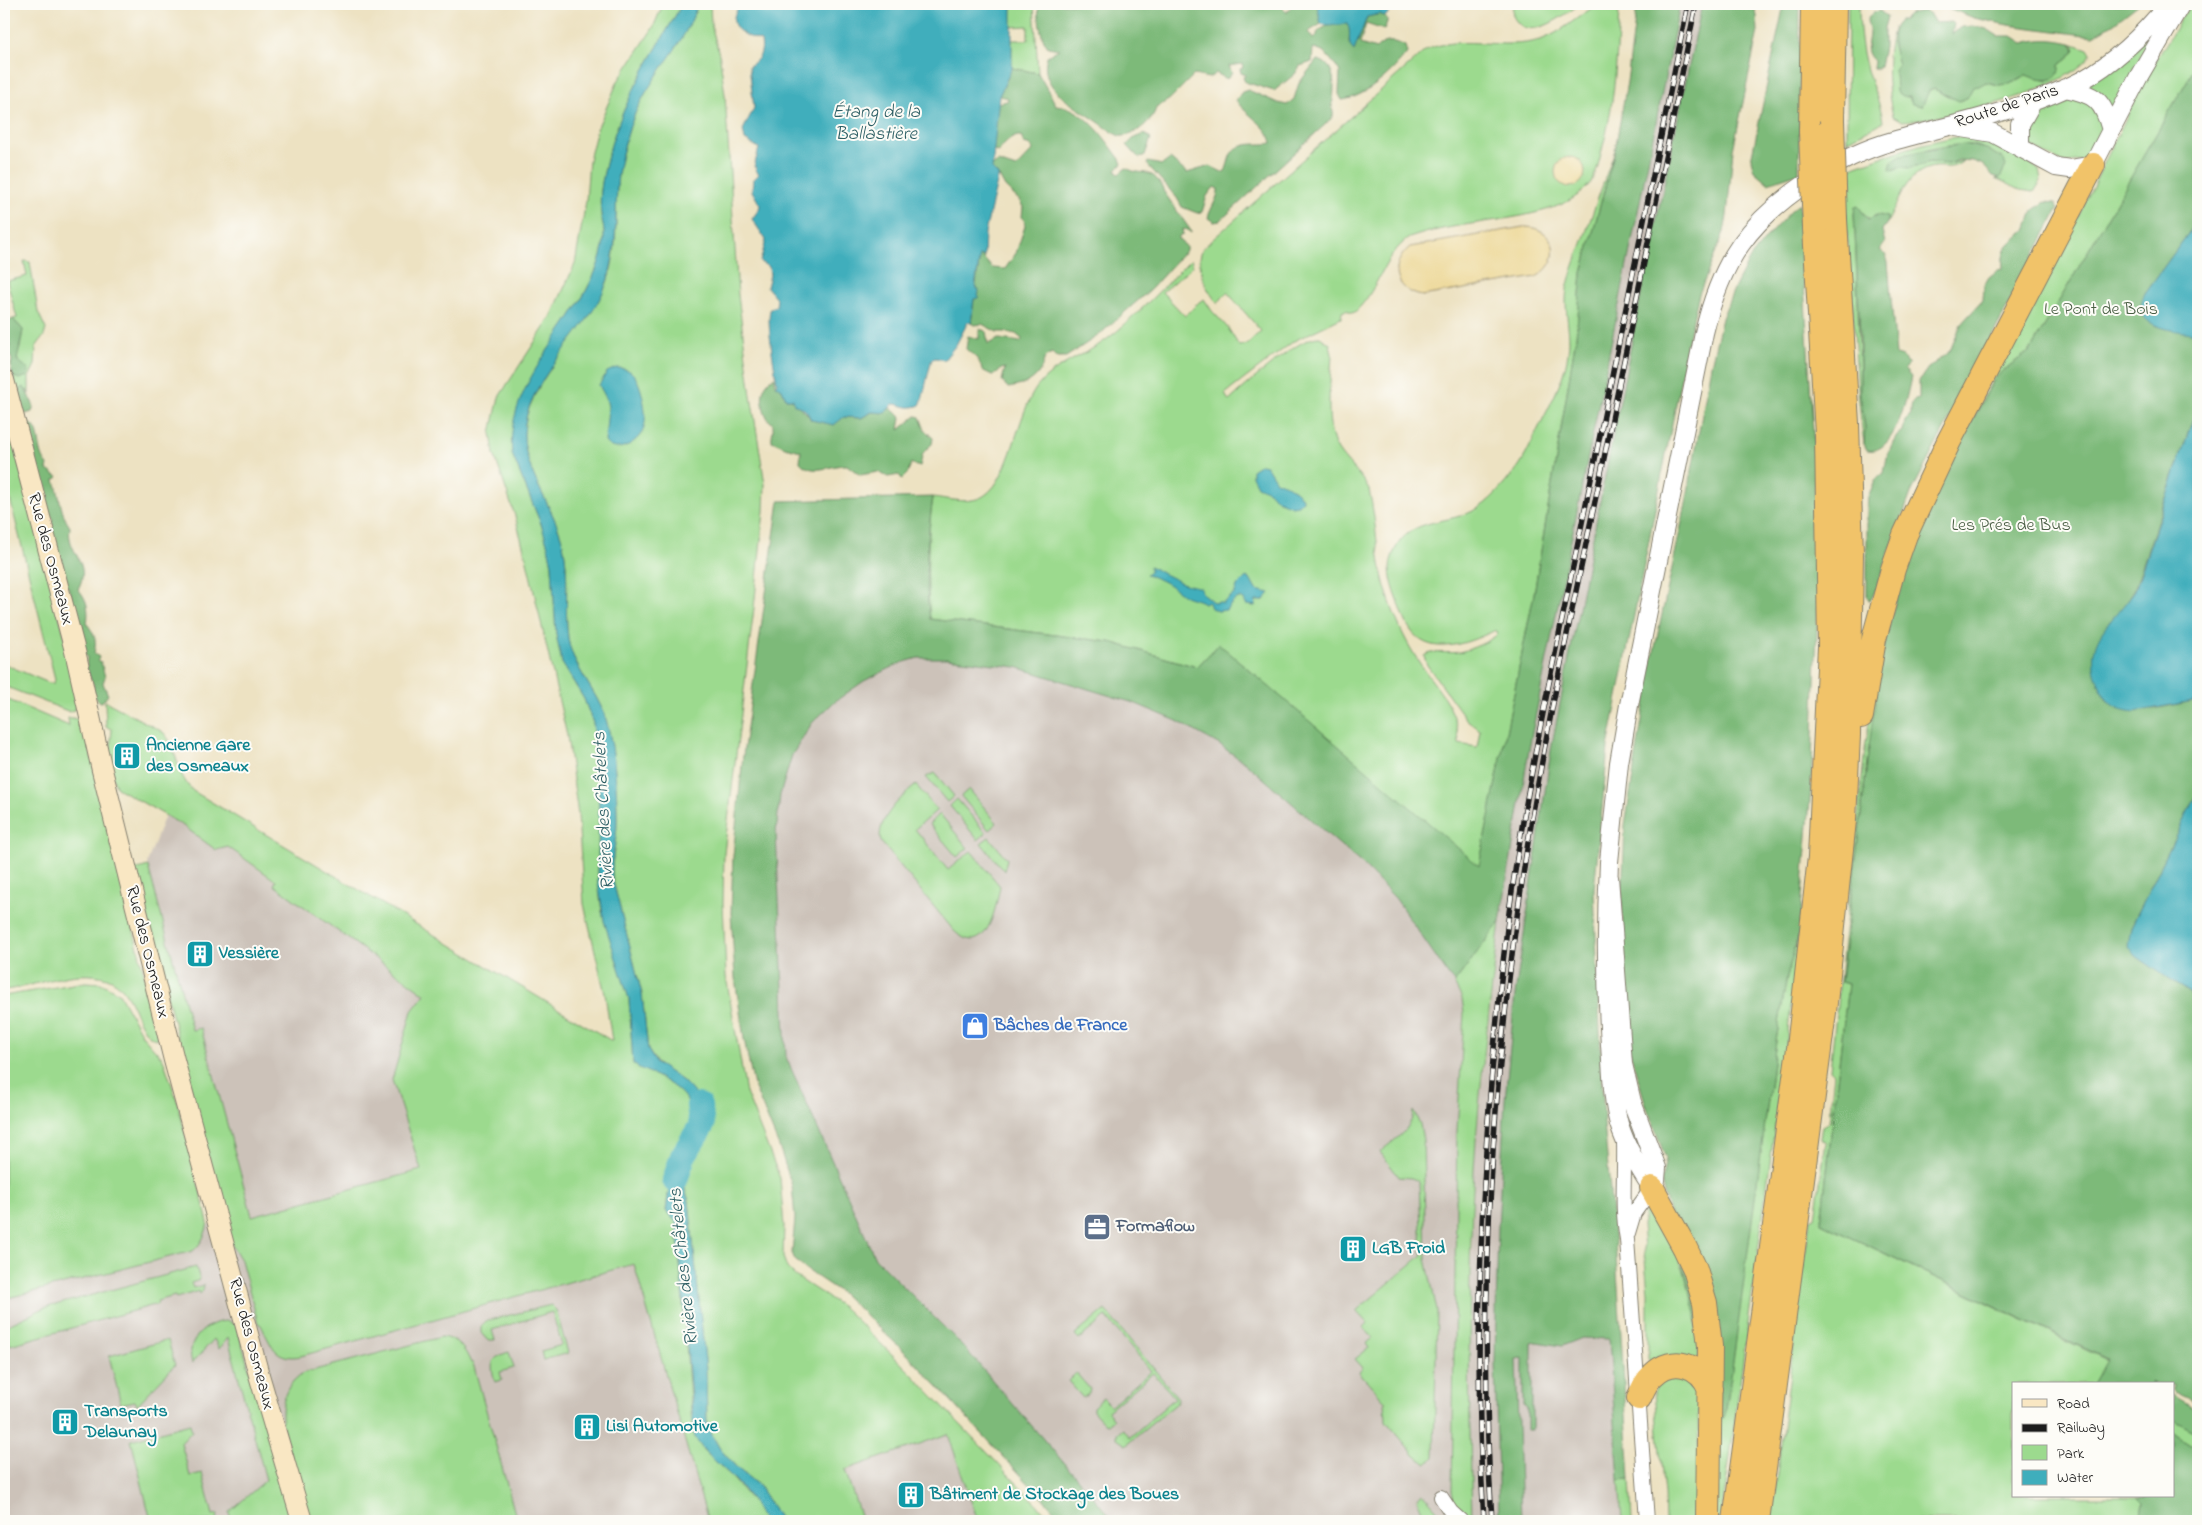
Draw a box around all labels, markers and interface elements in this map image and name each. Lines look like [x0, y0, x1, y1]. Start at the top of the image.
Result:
street label: Route de Paris [1952, 78, 2062, 136]
water label: Étang de la Ballastière [832, 99, 921, 148]
park label: Le Pont de Bois [2044, 297, 2158, 323]
street label: Rue des Osmeaux [20, 490, 80, 628]
park label: Les Prés de Bus [1951, 513, 2071, 539]
water label: Rivière des Châtelets [586, 731, 622, 891]
place label: Ancienne Gare des Osmeaux [146, 733, 251, 780]
building icon: Ancienne Gare des Osmeaux [112, 741, 142, 771]
street label: Rue des Osmeaux [118, 883, 176, 1021]
building icon: Vessière [185, 939, 215, 969]
place label: Vessière [218, 941, 280, 967]
shop icon: Bâches de France [960, 1011, 990, 1041]
place label: Bâches de France [993, 1013, 1128, 1039]
water label: Rivière des Châtelets [662, 1187, 706, 1347]
office icon: Formaflow [1082, 1212, 1112, 1242]
place label: Formaflow [1115, 1214, 1195, 1240]
building icon: LGB Froid [1338, 1234, 1368, 1264]
place label: LGB Froid [1372, 1236, 1446, 1262]
street label: Rue des Osmeaux [221, 1275, 281, 1413]
legend [2012, 1382, 2174, 1498]
text: Road [2057, 1393, 2090, 1415]
place label: Transports Delaunay [83, 1399, 168, 1447]
building icon: Transports Delaunay [50, 1407, 80, 1437]
building icon: Lisi Automotive [572, 1412, 602, 1442]
place label: Lisi Automotive [606, 1414, 719, 1440]
text: Railway [2057, 1417, 2105, 1440]
text: Park [2057, 1443, 2085, 1465]
text: Water [2057, 1467, 2093, 1489]
building icon: Bâtiment de Stockage des Boues [896, 1480, 926, 1510]
place label: Bâtiment de Stockage des Boues [929, 1482, 1179, 1509]

